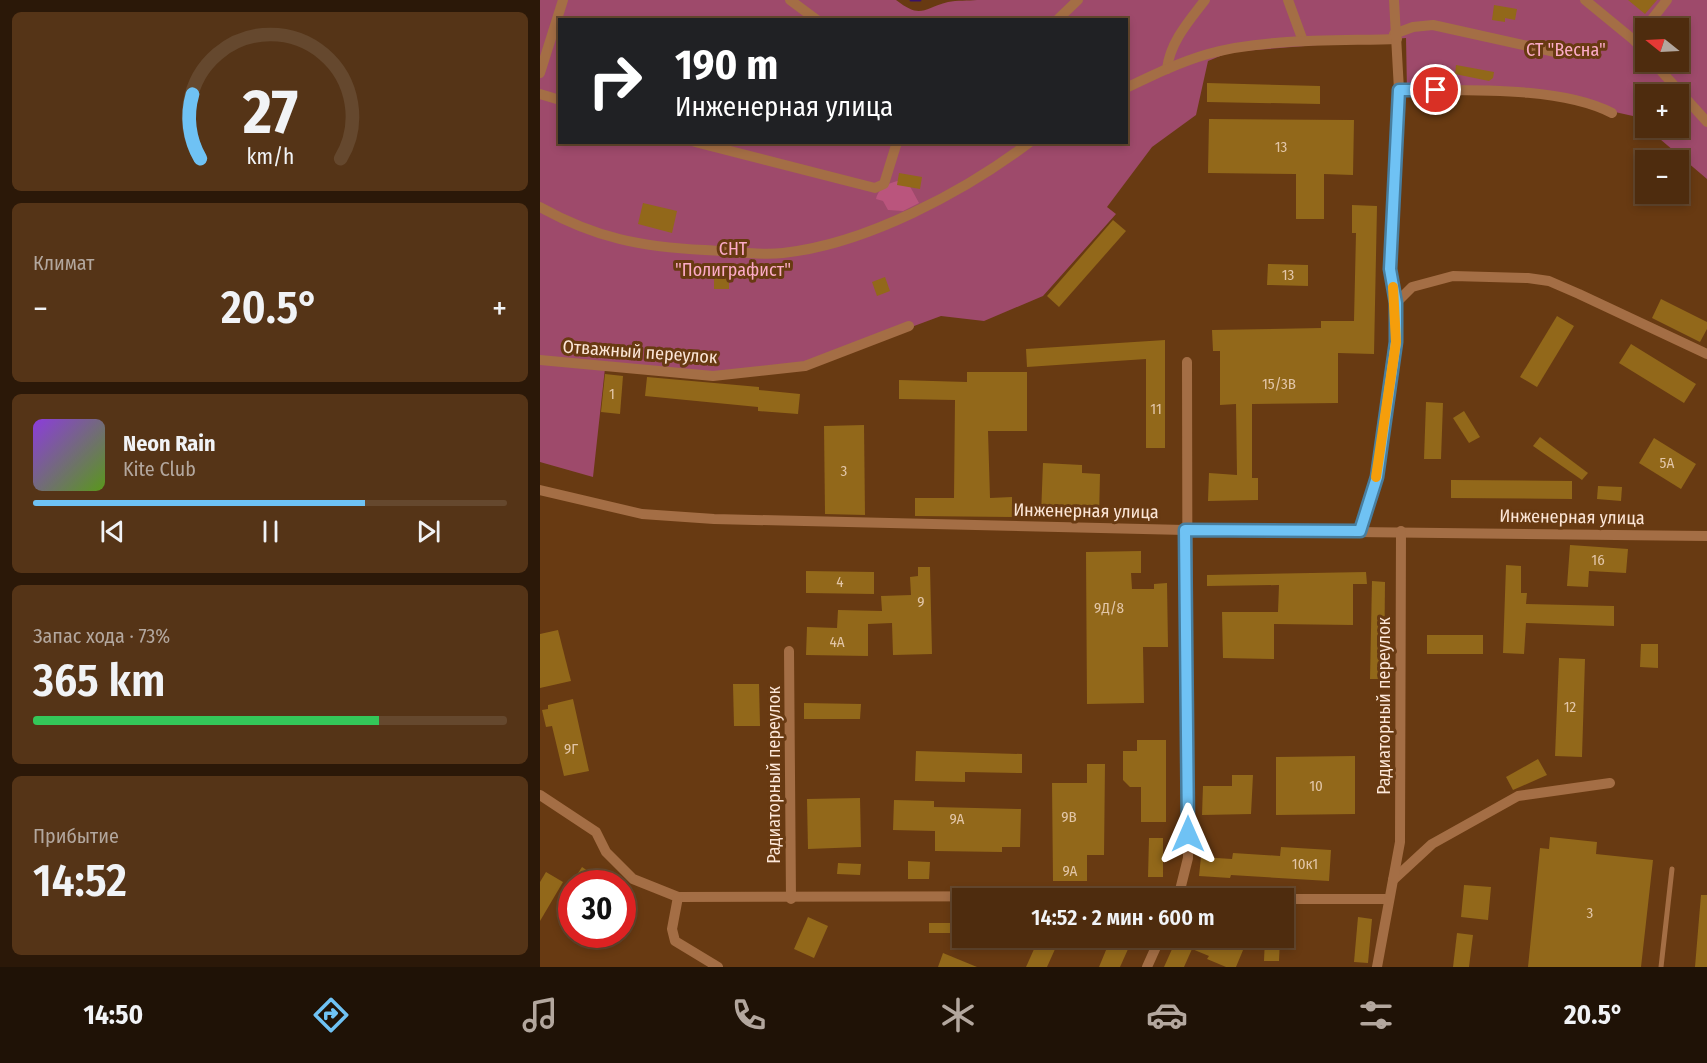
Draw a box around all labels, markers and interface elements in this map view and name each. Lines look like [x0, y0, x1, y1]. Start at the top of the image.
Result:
north arrow [1635, 18, 1689, 72]
map controls [1635, 18, 1689, 204]
park label: СТ "Весна" [1526, 39, 1606, 61]
text: 190 m [675, 40, 778, 90]
icon: right [576, 42, 654, 120]
pin [1410, 64, 1461, 115]
icon: arrive [1419, 73, 1452, 106]
text: 27 [241, 75, 298, 150]
button: + [1635, 84, 1689, 138]
text: Инженерная улица [675, 91, 893, 123]
house number: 13 [1275, 138, 1288, 156]
text: km/h [246, 144, 294, 170]
button: − [1635, 150, 1689, 204]
park label: СНТ "Полиграфист" [675, 238, 791, 281]
text: Климат [33, 251, 94, 275]
house number: 13 [1282, 266, 1295, 284]
text: 20.5° [221, 281, 319, 335]
text: − [33, 289, 48, 329]
text: + [492, 289, 507, 329]
street label: Отважный переулок [562, 336, 719, 368]
house number: 15/3В [1262, 375, 1296, 393]
house number: 1 [609, 385, 615, 403]
house number: 11 [1150, 400, 1162, 418]
text: Neon Rain [123, 430, 216, 457]
house number: 5А [1660, 454, 1674, 472]
text: Kite Club [123, 457, 196, 481]
house number: 3 [841, 462, 848, 480]
street label: Инженерная улица [1013, 499, 1159, 523]
street label: Инженерная улица [1499, 505, 1645, 529]
icon: previous [96, 515, 129, 548]
icon: pause [254, 515, 287, 548]
icon: next [412, 515, 445, 548]
house number: 16 [1591, 551, 1605, 569]
house number: 4 [836, 573, 844, 591]
house number: 9 [917, 593, 925, 611]
house number: 9Д/8 [1094, 599, 1124, 617]
street label: Радиаторный переулок [1373, 617, 1395, 795]
text: Запас хода · 73% [33, 624, 170, 648]
house number: 4А [829, 633, 845, 651]
text: 365 km [33, 654, 165, 708]
street label: Радиаторный переулок [763, 686, 785, 864]
house number: 12 [1564, 698, 1577, 716]
house number: 9Г [564, 740, 578, 758]
house number: 10 [1309, 777, 1323, 795]
position arrow [1156, 802, 1220, 866]
house number: 9В [1061, 808, 1077, 826]
house number: 9А [949, 810, 965, 828]
text: Прибытие [33, 824, 119, 848]
text: 14:52 [33, 854, 127, 908]
house number: 10к1 [1292, 855, 1318, 873]
house number: 9А [1062, 862, 1078, 880]
speed limit sign: 30 [558, 870, 636, 948]
text: 14:52 · 2 мин · 600 m [1031, 904, 1215, 931]
house number: 3 [1587, 904, 1594, 922]
icon: directions [310, 994, 352, 1036]
icon: music [519, 994, 561, 1036]
icon: phone [728, 994, 770, 1036]
icon: climate [937, 994, 979, 1036]
icon: car [1146, 994, 1188, 1036]
icon: filters [1355, 994, 1397, 1036]
text: 14:50 [83, 999, 143, 1031]
text: 20.5° [1564, 999, 1623, 1031]

